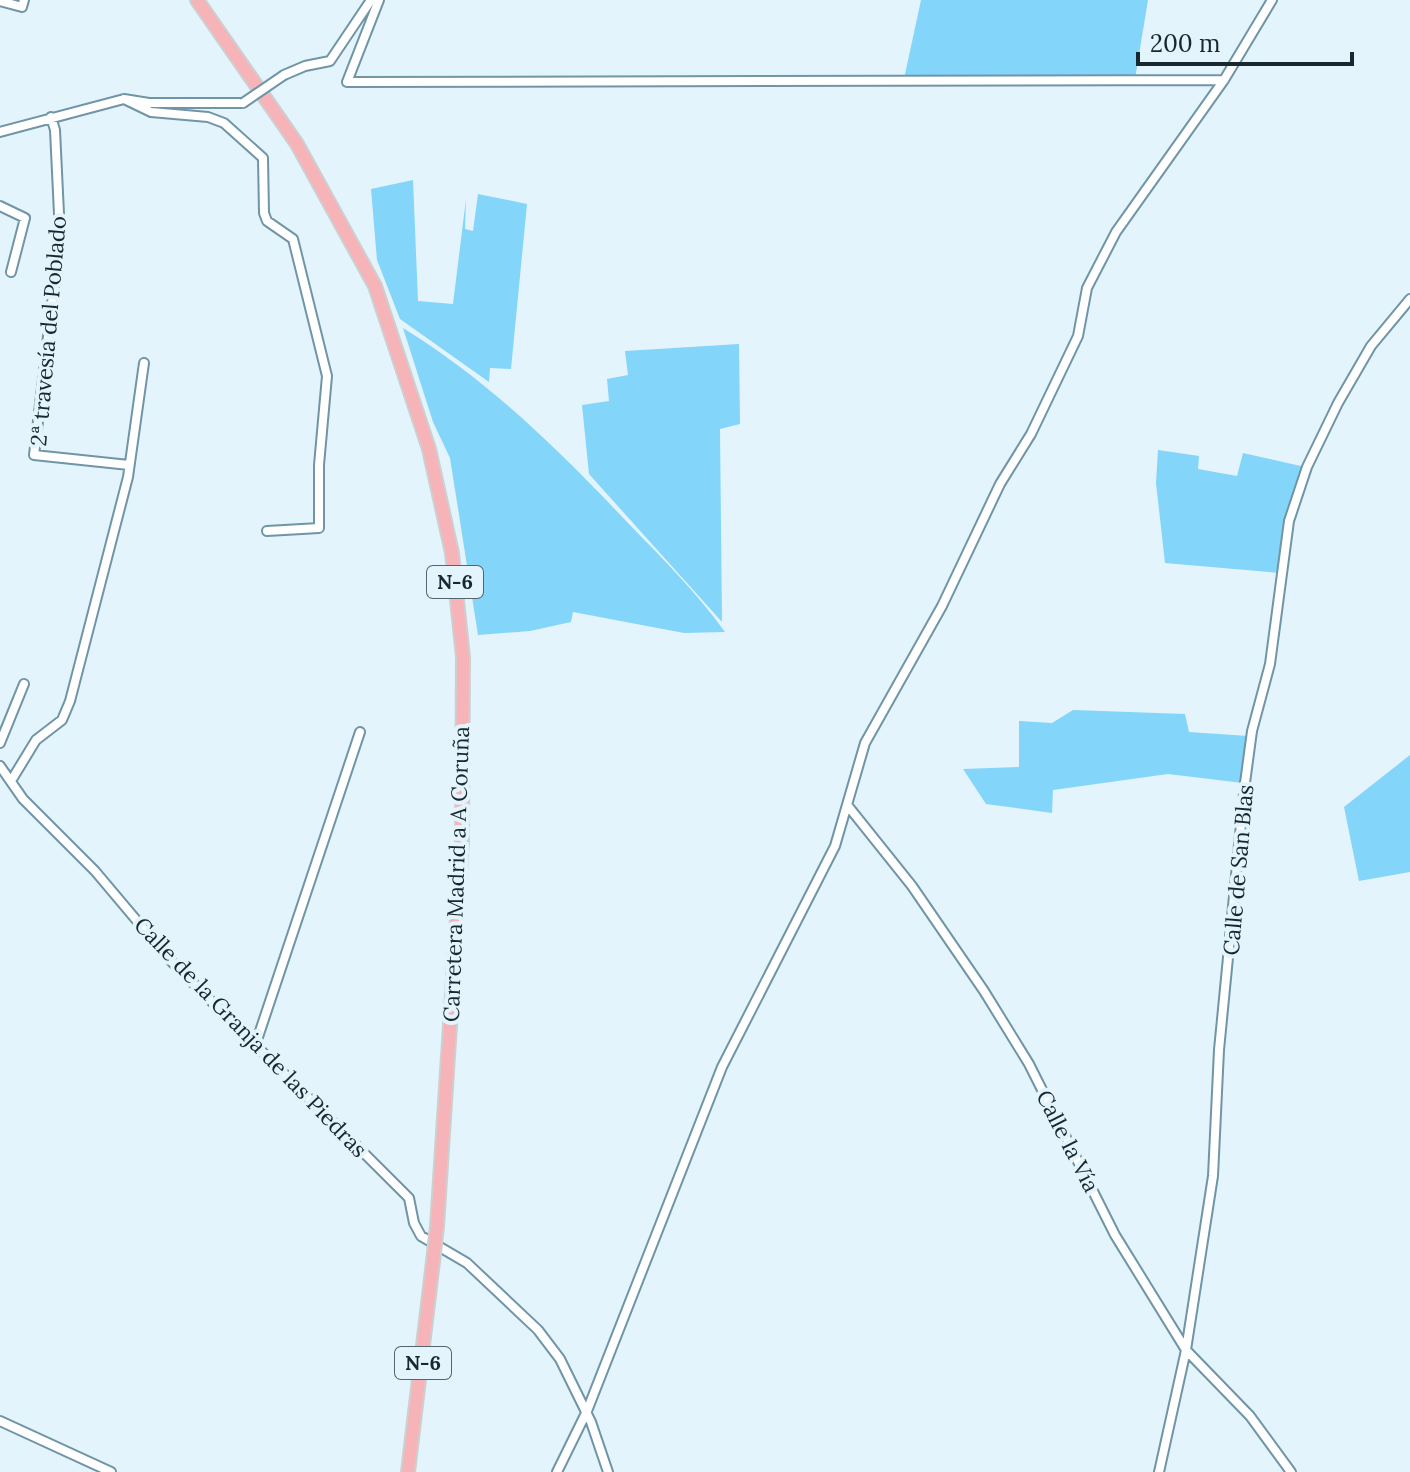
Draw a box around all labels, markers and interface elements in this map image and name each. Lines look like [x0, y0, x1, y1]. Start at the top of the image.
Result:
scale bar [1138, 16, 1352, 66]
text: 200 m [1150, 28, 1220, 59]
street label: 2ª travesía del Poblado [24, 215, 72, 447]
road number: N-6 [427, 566, 483, 598]
street label: Carretera Madrid a A Coruña [437, 726, 475, 1022]
street label: Calle de San Blas [1217, 783, 1259, 957]
street label: Calle de la Granja de las Piedras [129, 911, 373, 1163]
street label: Calle la Vía [1030, 1085, 1106, 1197]
road number: N-6 [395, 1347, 451, 1379]

